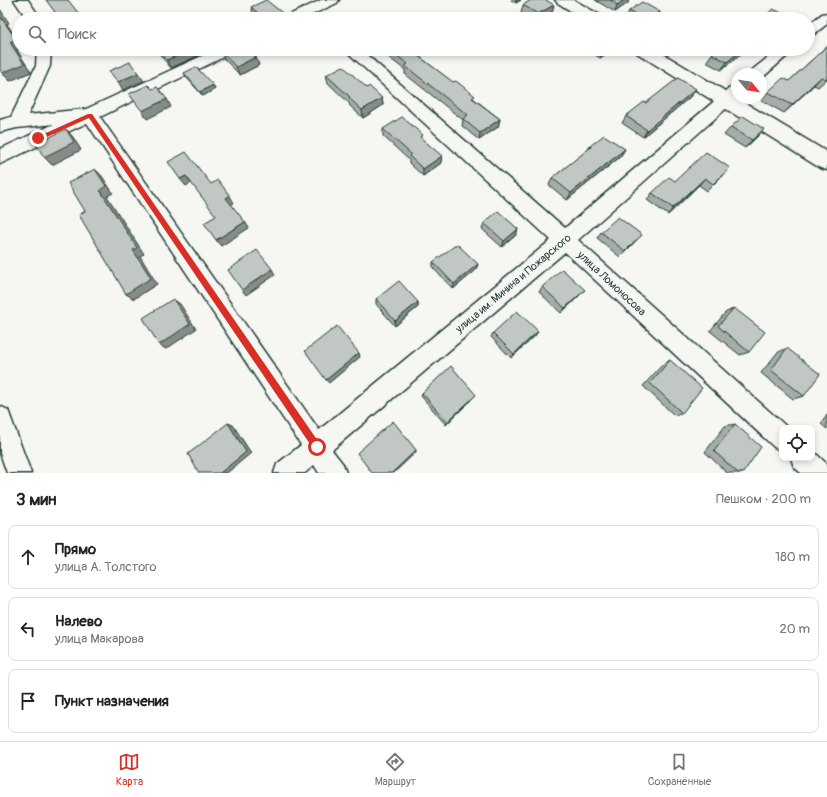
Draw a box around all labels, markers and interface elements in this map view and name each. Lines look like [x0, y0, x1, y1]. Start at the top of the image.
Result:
search box [12, 12, 815, 56]
icon: search [26, 23, 48, 45]
text: Поиск [58, 25, 97, 44]
north arrow [731, 68, 767, 104]
route end [29, 129, 47, 147]
street label: улица им. Минина и Пожарского [452, 231, 574, 336]
street label: улица Ломоносова [574, 248, 649, 318]
map controls [779, 425, 815, 461]
button: locate [779, 425, 815, 461]
route start [308, 438, 326, 456]
text: 3 мин [16, 489, 56, 510]
text: Пешком · 200 m [716, 491, 811, 507]
text: Прямо [55, 540, 96, 559]
icon: ahead [17, 546, 39, 568]
text: 180 m [775, 549, 810, 565]
text: улица А. Толстого [55, 559, 157, 575]
text: Налево [55, 612, 102, 631]
icon: left [17, 618, 39, 640]
text: 20 m [779, 621, 810, 637]
text: улица Макарова [55, 631, 144, 647]
icon: arrive [17, 690, 39, 712]
text: Пункт назначения [55, 692, 169, 711]
tab: Карта [116, 751, 143, 788]
tab: Маршрут [375, 751, 416, 788]
tab: Сохранённые [648, 751, 711, 788]

